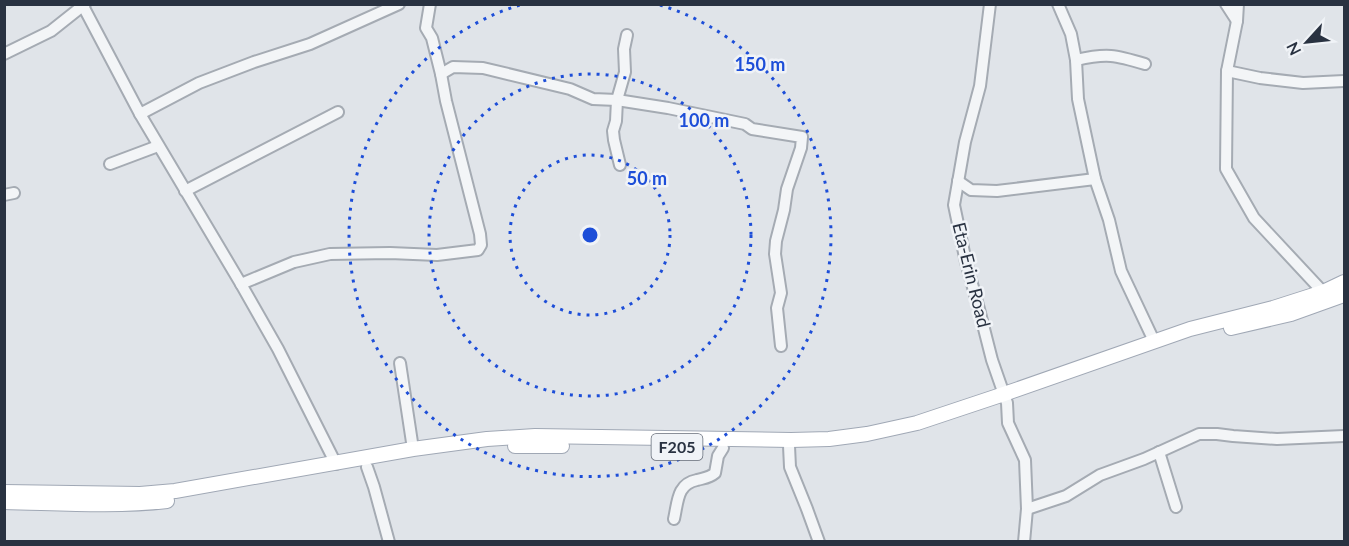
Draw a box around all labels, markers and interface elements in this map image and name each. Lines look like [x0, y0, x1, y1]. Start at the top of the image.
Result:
north arrow [1277, 12, 1337, 72]
text: N [1282, 39, 1304, 59]
text: 150 m [735, 53, 785, 75]
text: 100 m [679, 109, 729, 131]
text: 50 m [627, 167, 667, 189]
street label: Eta-Erin Road [948, 220, 996, 330]
centre of rings [580, 225, 600, 245]
road number: F205 [652, 434, 702, 460]

